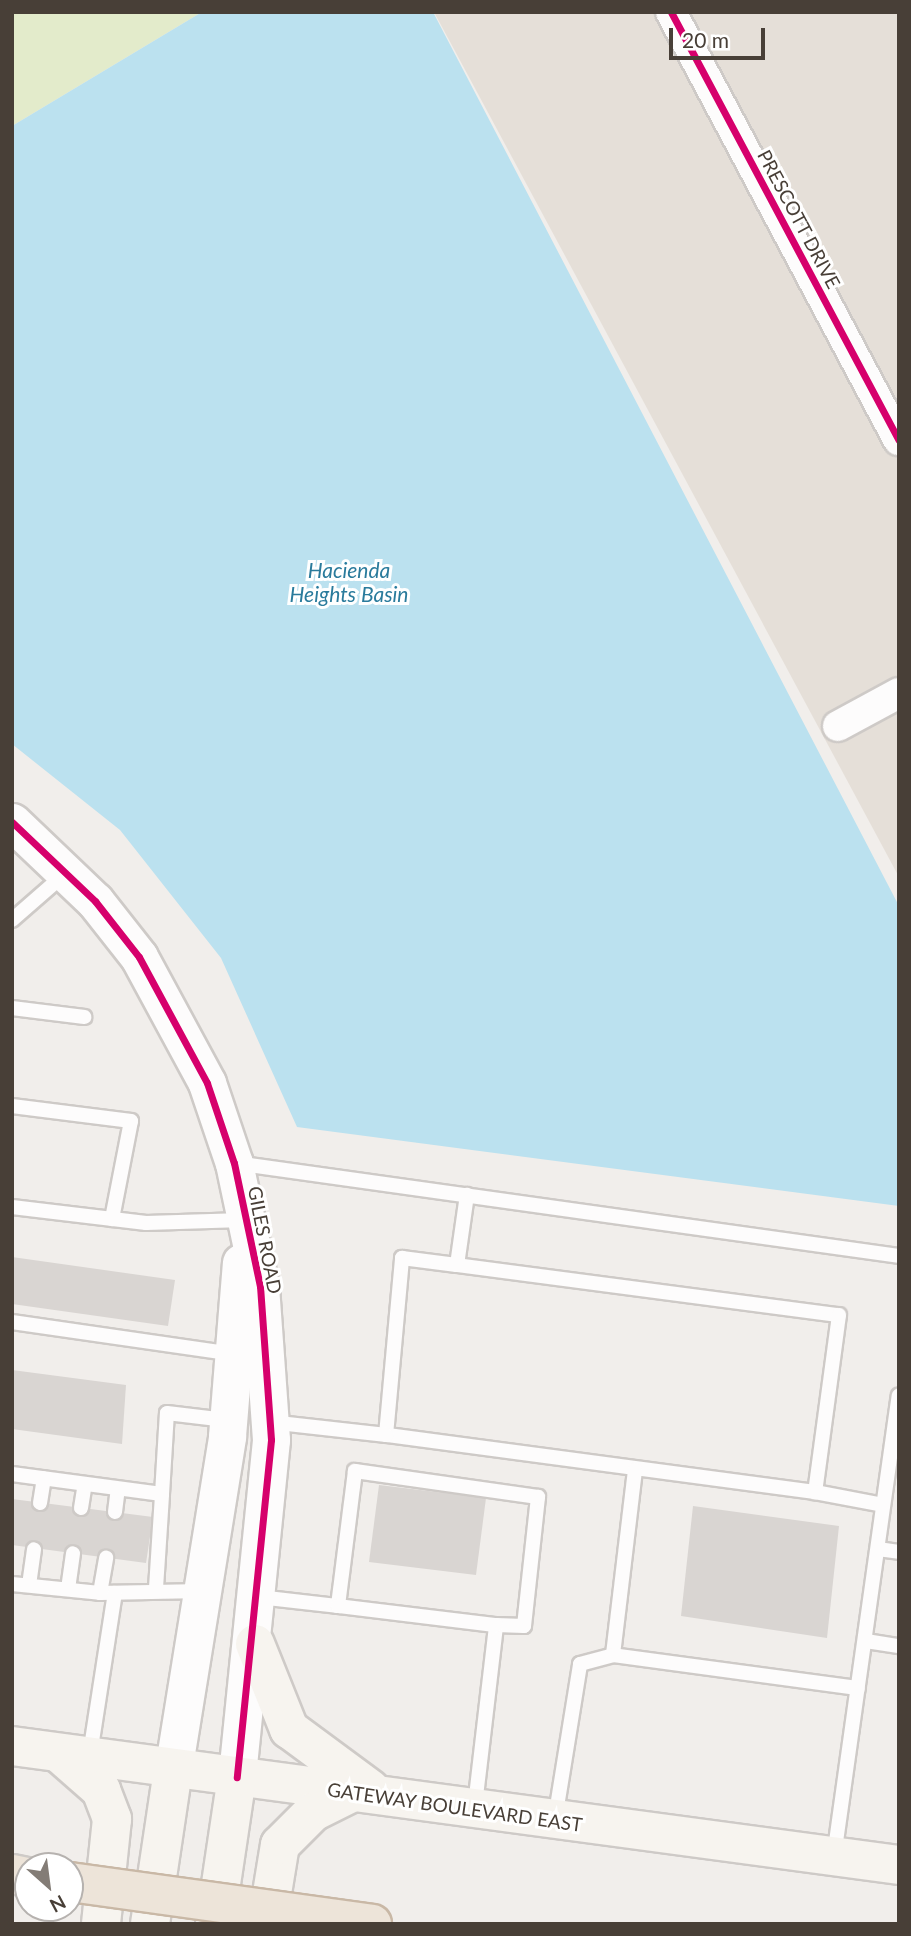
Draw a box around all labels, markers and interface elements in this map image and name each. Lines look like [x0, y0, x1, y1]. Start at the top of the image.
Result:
scale bar [673, 14, 769, 58]
text: 20 m [682, 27, 729, 52]
street label: PRESCOTT DRIVE [753, 145, 845, 293]
water label: Hacienda Heights Basin [290, 557, 408, 607]
street label: GILES ROAD [243, 1184, 287, 1296]
street label: GATEWAY BOULEVARD EAST [326, 1778, 584, 1836]
north arrow [14, 1852, 84, 1922]
text: N [46, 1891, 70, 1918]

